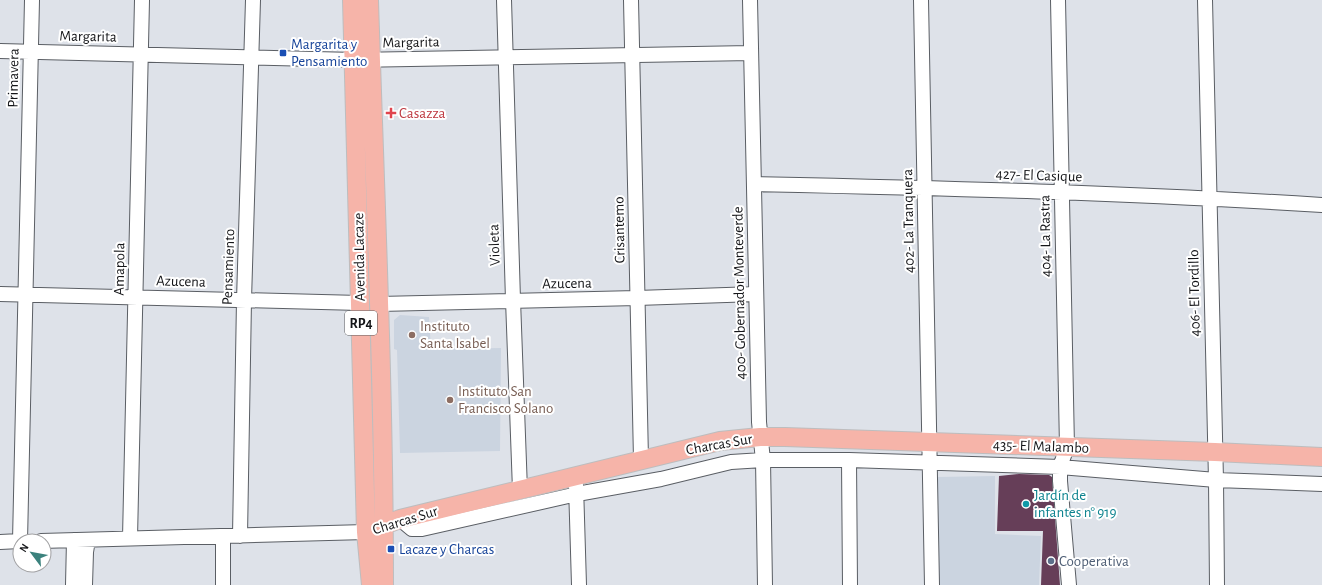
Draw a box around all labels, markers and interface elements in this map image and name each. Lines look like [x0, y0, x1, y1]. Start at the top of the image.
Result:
street label: Margarita [59, 29, 117, 45]
street label: Margarita [382, 34, 440, 50]
place label: Margarita y Pensamiento [291, 37, 367, 69]
street label: Primavera [5, 48, 22, 108]
marker: Margarita y Pensamiento [278, 48, 288, 58]
place label: Casazza [399, 106, 446, 121]
marker: Casazza [386, 108, 396, 118]
street label: 427- El Casique [995, 166, 1083, 185]
street label: 402- La Tranquera [900, 169, 917, 273]
street label: 404- La Rastra [1037, 195, 1054, 277]
street label: Crisantemo [611, 196, 628, 264]
street label: 400- Gobernador Monteverde [730, 206, 749, 380]
street label: Avenida Lacaze [351, 212, 368, 301]
street label: Violeta [486, 224, 503, 266]
street label: Pensamiento [220, 229, 237, 305]
street label: Amapola [112, 242, 127, 296]
street label: 406- El Tordillo [1186, 249, 1203, 337]
street label: Azucena [156, 273, 206, 290]
street label: Azucena [542, 276, 592, 291]
road number: RP4 [345, 311, 377, 335]
place label: Instituto Santa Isabel [420, 319, 490, 351]
marker: Instituto Santa Isabel [407, 330, 417, 340]
place label: Instituto San Francisco Solano [458, 384, 553, 416]
marker: Instituto San Francisco Solano [445, 395, 455, 405]
street label: Charcas Sur [685, 431, 754, 458]
street label: 435- El Malambo [993, 437, 1089, 456]
place label: Jardín de infantes n° 919 [1034, 488, 1117, 520]
marker: Jardín de infantes n° 919 [1021, 499, 1031, 509]
street label: Charcas Sur [371, 503, 440, 537]
north arrow [12, 533, 52, 573]
text: N [17, 542, 31, 554]
place label: Lacaze y Charcas [399, 542, 494, 557]
marker: Lacaze y Charcas [386, 544, 396, 554]
place label: Cooperativa [1059, 554, 1129, 569]
marker: Cooperativa [1046, 556, 1056, 566]

